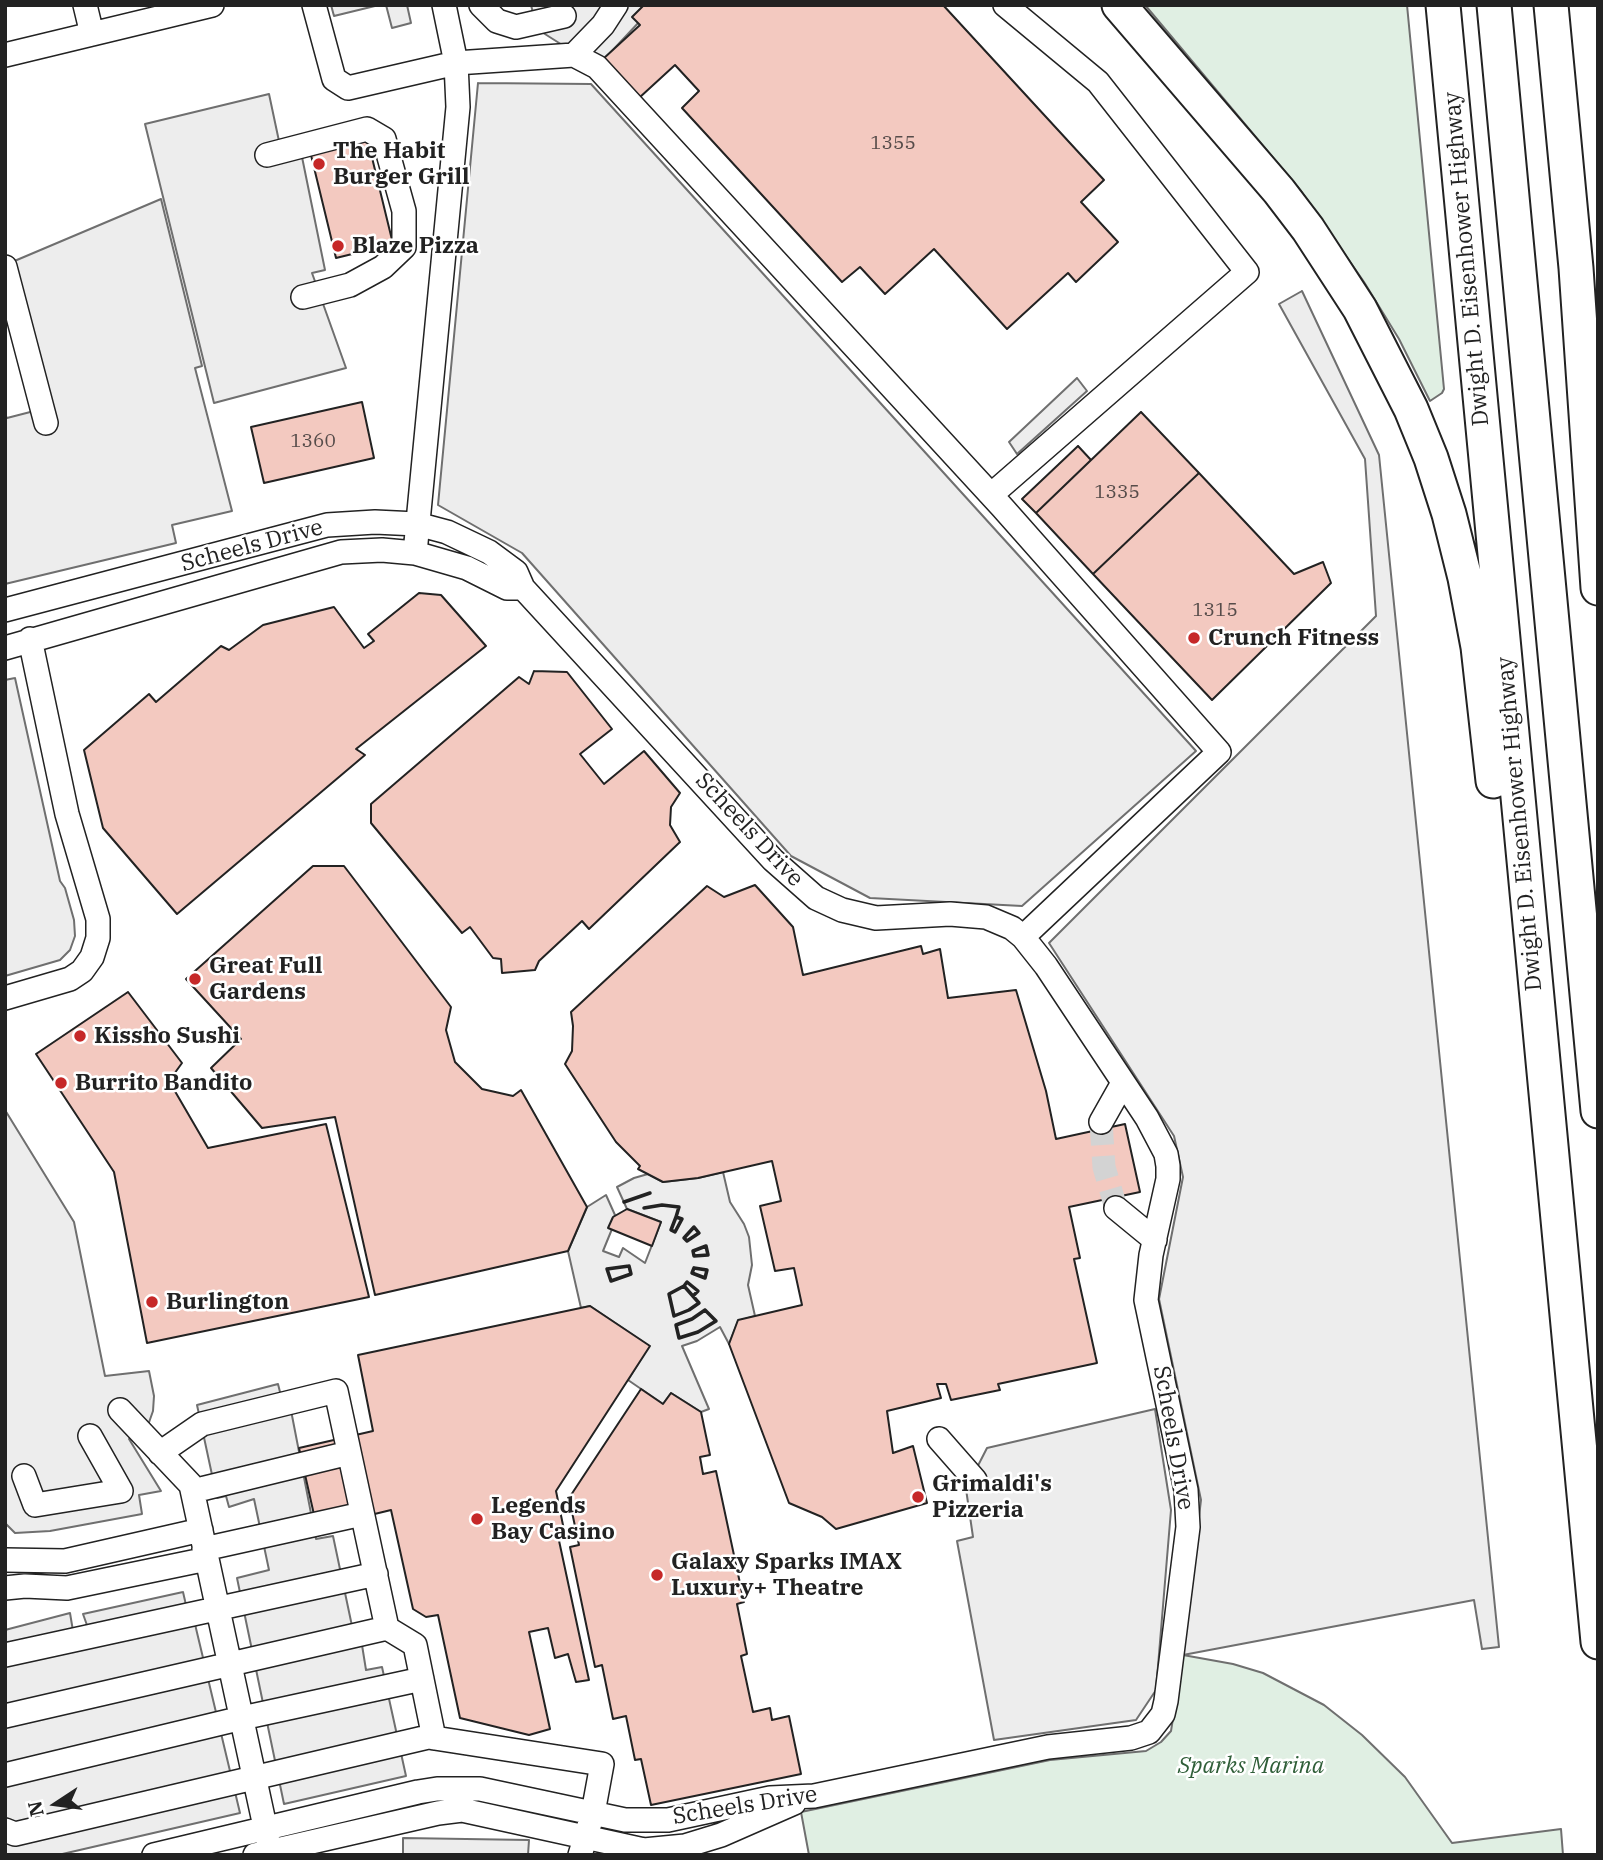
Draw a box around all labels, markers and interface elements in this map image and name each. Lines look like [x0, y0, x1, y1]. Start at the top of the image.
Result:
street label: Dwight D. Eisenhower Highway [1439, 91, 1495, 427]
house number: 1355 [870, 133, 916, 155]
place label: The Habit Burger Grill [333, 137, 470, 191]
marker: The Habit Burger Grill [311, 156, 327, 172]
place label: Blaze Pizza [352, 232, 479, 260]
marker: Blaze Pizza [330, 238, 346, 254]
house number: 1360 [290, 431, 336, 453]
house number: 1335 [1094, 482, 1140, 504]
street label: Scheels Drive [178, 514, 326, 578]
house number: 1315 [1192, 600, 1238, 622]
place label: Crunch Fitness [1208, 624, 1379, 652]
marker: Crunch Fitness [1186, 630, 1202, 646]
street label: Dwight D. Eisenhower Highway [1492, 656, 1548, 992]
street label: Scheels Drive [689, 767, 809, 893]
place label: Great Full Gardens [209, 952, 322, 1006]
marker: Great Full Gardens [187, 971, 203, 987]
place label: Kissho Sushi [94, 1022, 240, 1050]
marker: Kissho Sushi [72, 1028, 88, 1044]
place label: Burrito Bandito [75, 1069, 252, 1097]
marker: Burrito Bandito [53, 1075, 69, 1091]
place label: Burlington [166, 1288, 289, 1316]
marker: Burlington [144, 1294, 160, 1310]
street label: Scheels Drive [1147, 1364, 1199, 1512]
place label: Grimaldi's Pizzeria [932, 1470, 1052, 1524]
marker: Grimaldi's Pizzeria [910, 1489, 926, 1505]
place label: Legends Bay Casino [491, 1492, 615, 1546]
marker: Legends Bay Casino [469, 1511, 485, 1527]
place label: Galaxy Sparks IMAX Luxury+ Theatre [671, 1548, 902, 1602]
marker: Galaxy Sparks IMAX Luxury+ Theatre [649, 1567, 665, 1583]
park label: Sparks Marina [1178, 1752, 1324, 1780]
north arrow [21, 1769, 91, 1839]
street label: Scheels Drive [671, 1781, 819, 1831]
text: N [22, 1799, 49, 1819]

